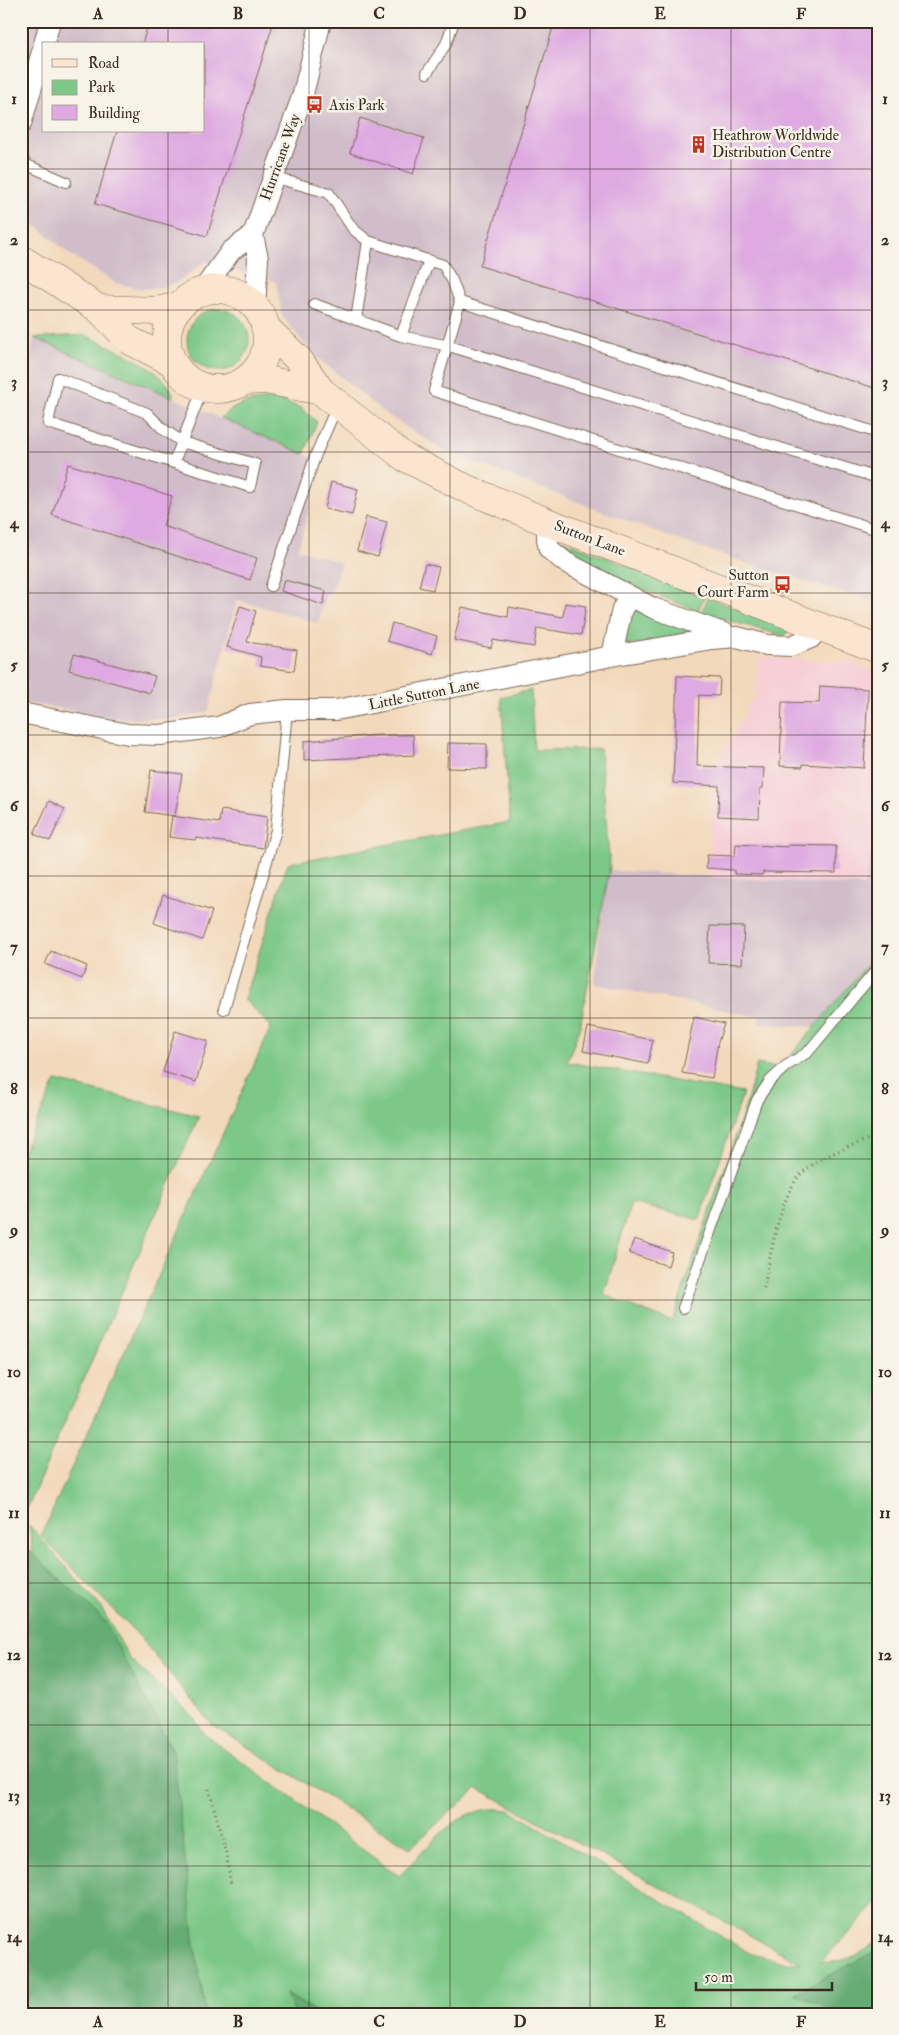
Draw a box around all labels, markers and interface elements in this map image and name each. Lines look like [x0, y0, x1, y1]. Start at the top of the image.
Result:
text: A [92, 4, 104, 24]
text: B [233, 4, 243, 24]
text: C [373, 4, 385, 24]
text: D [513, 4, 527, 24]
text: E [654, 4, 666, 24]
text: F [796, 4, 806, 24]
legend [42, 42, 205, 132]
text: Road [88, 54, 120, 73]
text: Park [88, 78, 115, 97]
text: 1 [11, 89, 17, 109]
text: 1 [882, 89, 888, 109]
bus stop icon: Axis Park [305, 95, 325, 115]
place label: Axis Park [328, 96, 385, 115]
text: Building [88, 104, 140, 123]
street label: Hurricane Way [256, 111, 305, 203]
place label: Heathrow Worldwide Distribution Centre [712, 126, 839, 162]
building icon: Heathrow Worldwide Distribution Centre [688, 134, 708, 154]
text: 2 [10, 230, 18, 250]
text: 2 [881, 230, 889, 250]
text: 3 [11, 372, 17, 392]
text: 3 [882, 372, 888, 392]
text: 4 [9, 513, 20, 533]
text: 4 [880, 513, 891, 533]
street label: Sutton Lane [551, 516, 628, 561]
place label: Sutton Court Farm [697, 566, 769, 602]
bus stop icon: Sutton Court Farm [773, 574, 793, 594]
text: 5 [10, 655, 18, 675]
text: 5 [881, 655, 889, 675]
street label: Little Sutton Lane [367, 674, 481, 715]
text: 6 [10, 796, 20, 816]
text: 6 [881, 796, 891, 816]
text: 7 [10, 937, 18, 957]
text: 7 [881, 937, 889, 957]
text: 8 [10, 1079, 18, 1099]
text: 8 [881, 1079, 889, 1099]
text: 9 [8, 1220, 18, 1240]
text: 9 [879, 1220, 889, 1240]
text: 10 [7, 1362, 21, 1382]
text: 10 [878, 1362, 892, 1382]
text: 11 [8, 1503, 20, 1523]
text: 11 [879, 1503, 891, 1523]
text: 12 [7, 1645, 21, 1665]
text: 12 [878, 1645, 892, 1665]
text: 13 [8, 1786, 20, 1806]
text: 13 [879, 1786, 891, 1806]
text: 14 [7, 1927, 23, 1947]
text: 14 [878, 1927, 894, 1947]
scale bar [696, 1960, 833, 1992]
text: 50 m [704, 1968, 733, 1987]
text: A [92, 2012, 104, 2032]
text: B [233, 2012, 243, 2032]
text: C [373, 2012, 385, 2032]
text: D [513, 2012, 527, 2032]
text: E [654, 2012, 666, 2032]
text: F [796, 2012, 806, 2032]

